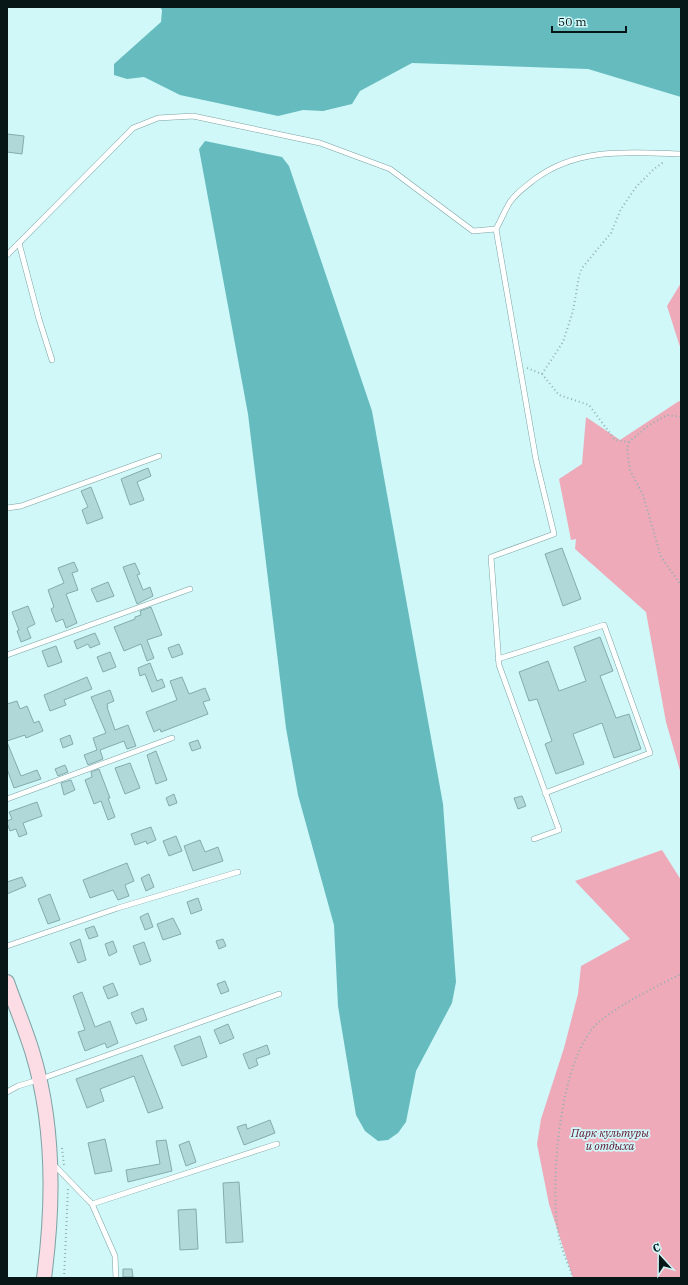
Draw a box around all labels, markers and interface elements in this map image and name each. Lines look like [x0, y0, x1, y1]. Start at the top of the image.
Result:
scale bar [552, 8, 626, 34]
text: 50 m [558, 14, 587, 29]
park label: Парк культуры и отдыха [570, 1126, 649, 1153]
north arrow [640, 1237, 680, 1277]
text: С [650, 1240, 662, 1256]

